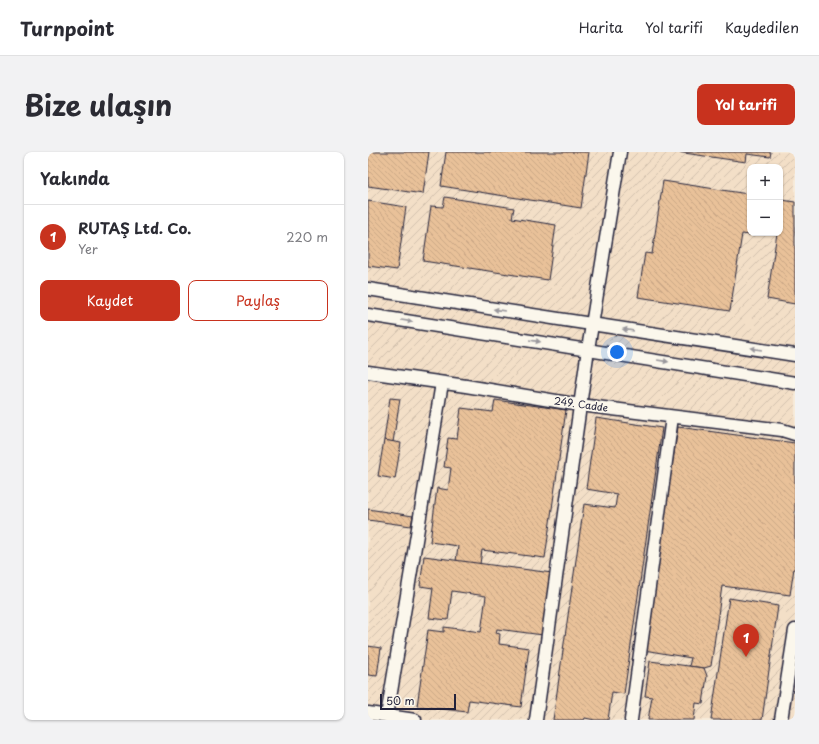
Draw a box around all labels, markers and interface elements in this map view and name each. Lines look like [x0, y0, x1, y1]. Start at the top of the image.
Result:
text: Turnpoint [20, 14, 114, 42]
text: Harita [579, 17, 623, 38]
text: Yol tarifi [645, 17, 703, 38]
text: Kaydedilen [725, 17, 799, 38]
text: Bize ulaşın [24, 83, 172, 126]
button: Yol tarifi [697, 84, 795, 125]
map controls [747, 164, 783, 236]
button: + [747, 164, 783, 200]
text: Yakında [40, 165, 110, 191]
button: − [747, 200, 783, 236]
text: RUTAŞ Ltd. Co. [78, 216, 191, 239]
text: 1 [50, 227, 56, 246]
text: 220 m [286, 227, 328, 246]
text: Yer [78, 239, 98, 258]
button: Kaydet [40, 280, 180, 321]
button: Paylaş [188, 280, 328, 321]
one-way arrow [493, 307, 506, 313]
one-way arrow [400, 318, 413, 324]
one-way arrow [622, 327, 634, 333]
one-way arrow [529, 338, 541, 344]
your location [607, 342, 627, 362]
one-way arrow [750, 346, 763, 352]
one-way arrow [657, 359, 669, 365]
street label: 249. Cadde [553, 392, 609, 415]
pin: 1 [733, 624, 759, 657]
scale bar [380, 692, 456, 711]
text: 50 m [386, 692, 415, 709]

